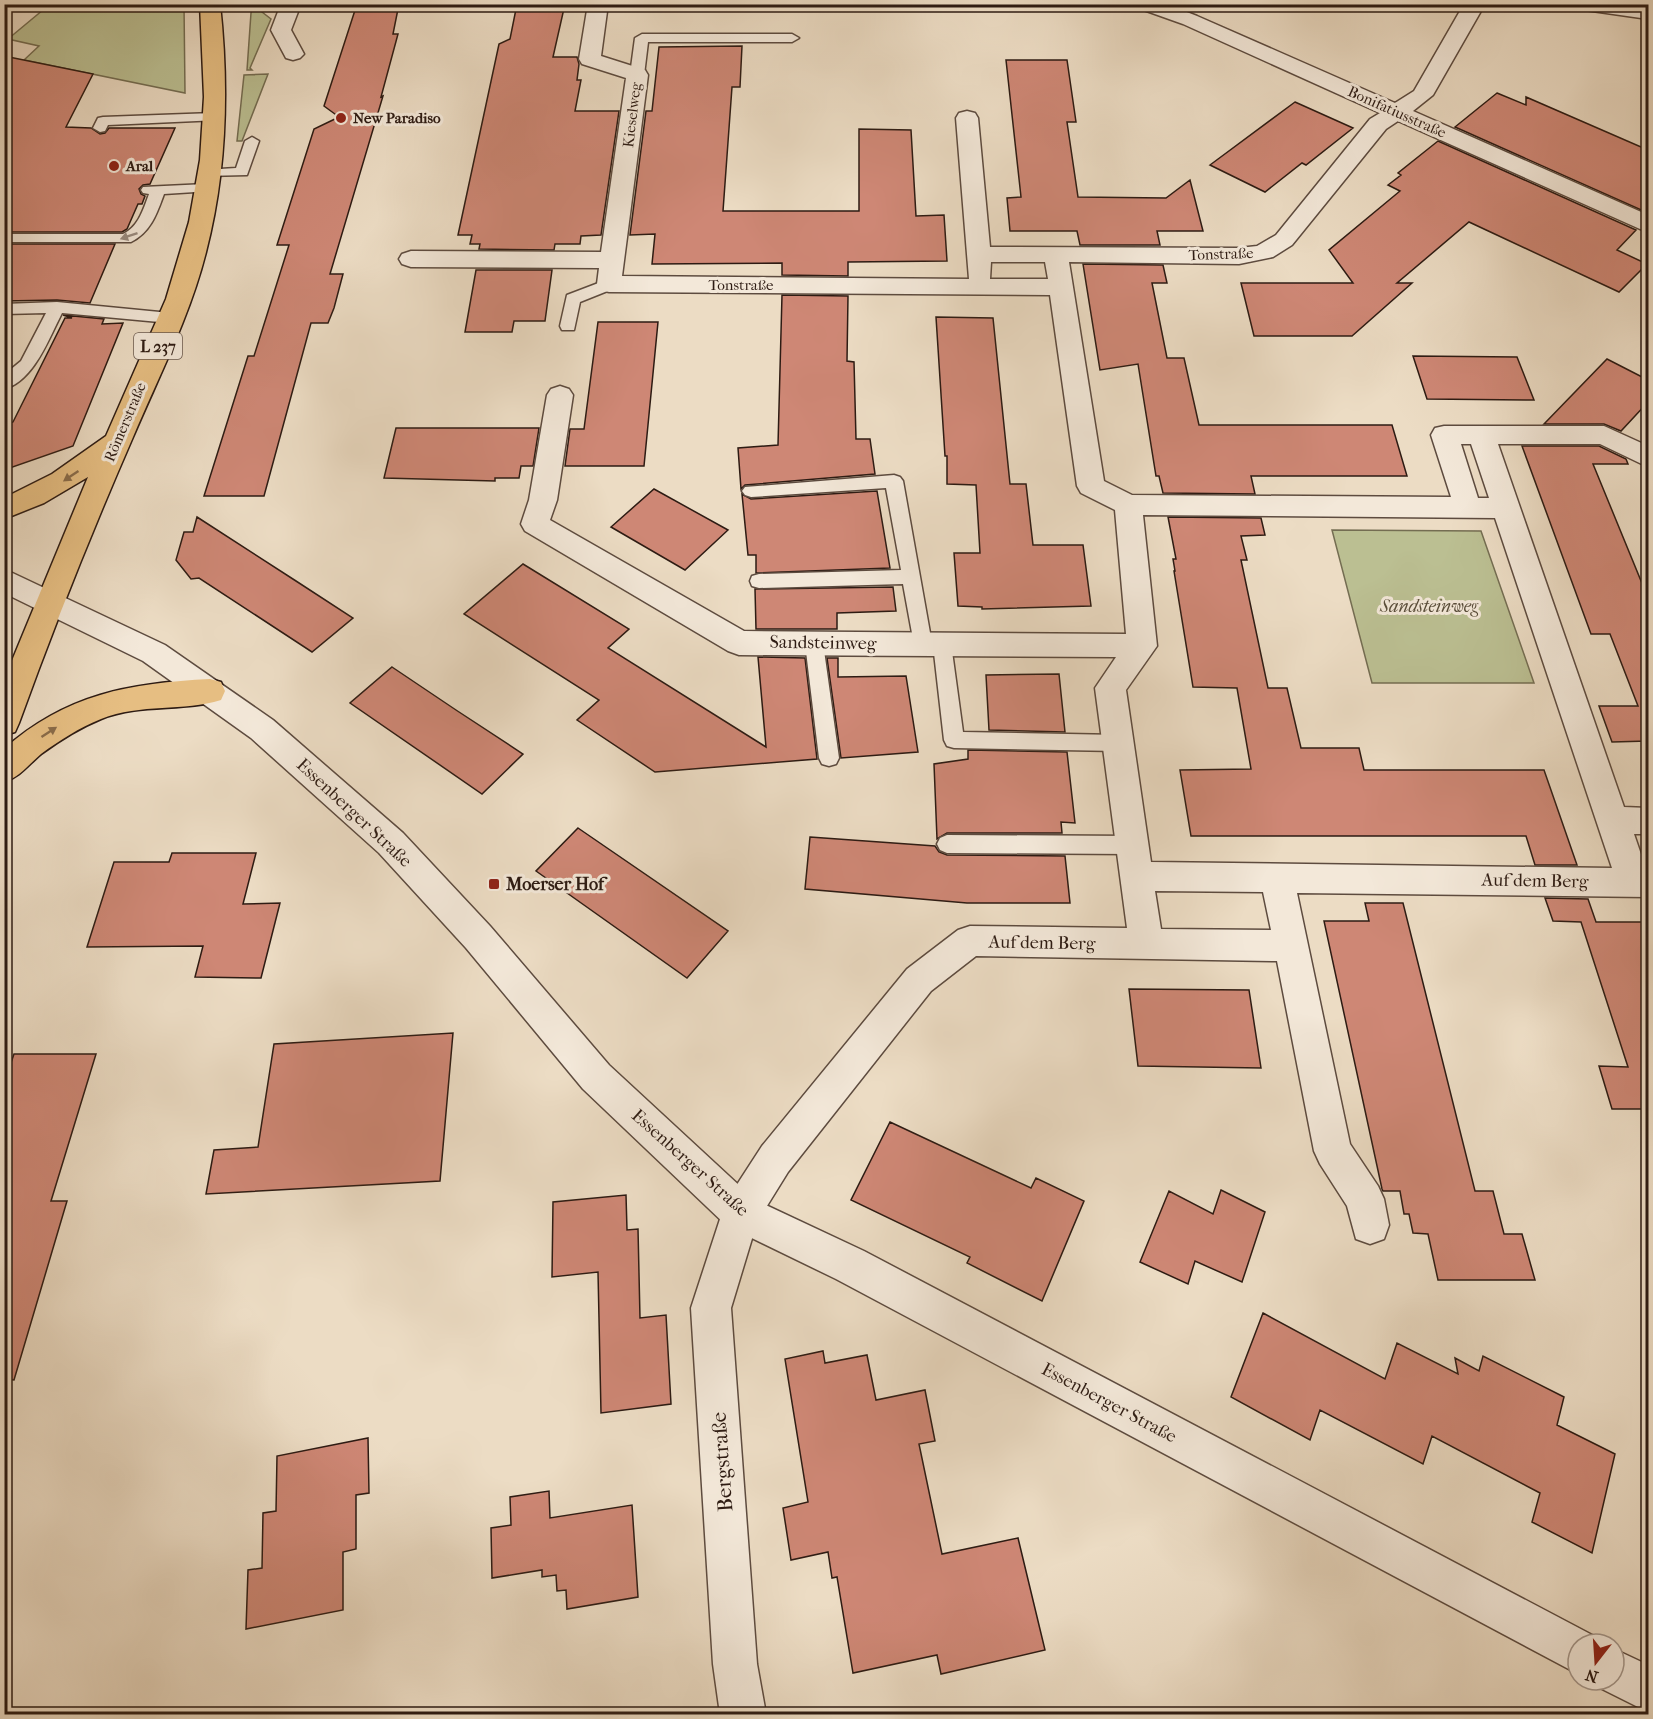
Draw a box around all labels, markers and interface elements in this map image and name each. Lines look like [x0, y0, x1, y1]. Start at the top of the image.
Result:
street label: Kieselweg [619, 80, 645, 149]
street label: Bonifatiusstraße [1345, 82, 1450, 142]
place label: New Paradiso [353, 109, 441, 127]
marker: New Paradiso [334, 111, 348, 125]
place label: Aral [125, 157, 154, 175]
marker: Aral [107, 159, 121, 173]
one-way arrow [119, 232, 137, 242]
street label: Tonstraße [1188, 244, 1254, 264]
street label: Tonstraße [709, 276, 774, 294]
road number: L 237 [134, 333, 182, 359]
street label: Römerstraße [100, 379, 150, 464]
one-way arrow [63, 470, 79, 481]
park label: Sandsteinweg [1379, 596, 1479, 617]
street label: Sandsteinweg [769, 632, 877, 654]
one-way arrow [41, 726, 58, 737]
street label: Essenberger Straße [292, 754, 416, 872]
street label: Auf dem Berg [1480, 870, 1589, 892]
place label: Moerser Hof [505, 874, 608, 895]
marker: Moerser Hof [487, 877, 501, 891]
street label: Auf dem Berg [987, 932, 1096, 954]
street label: Essenberger Straße [627, 1105, 753, 1221]
street label: Essenberger Straße [1038, 1359, 1180, 1448]
street label: Bergstraße [707, 1411, 737, 1513]
north arrow [1566, 1632, 1626, 1692]
text: N [1582, 1665, 1600, 1687]

